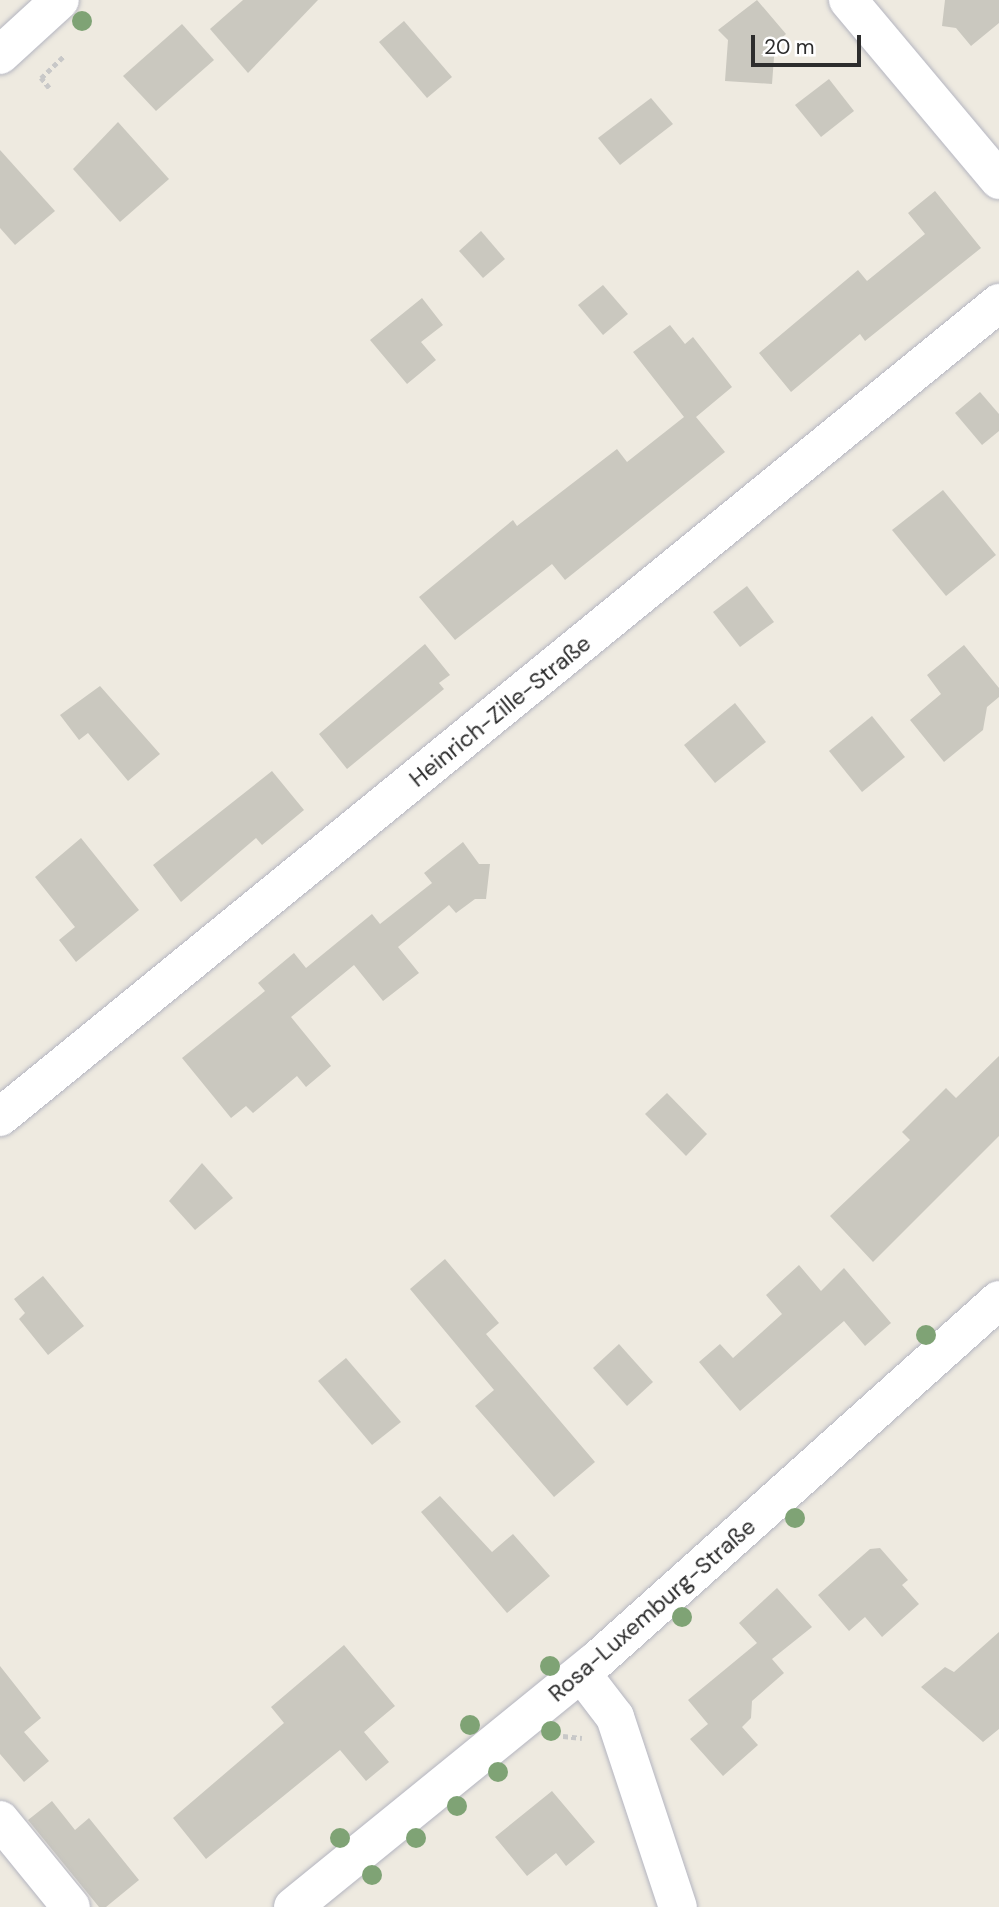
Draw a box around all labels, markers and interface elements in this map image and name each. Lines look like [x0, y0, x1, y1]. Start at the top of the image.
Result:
scale bar [754, 21, 864, 65]
text: 20 m [764, 33, 815, 61]
street label: Heinrich-Zille-Straße [404, 629, 596, 793]
street label: Rosa-Luxemburg-Straße [543, 1513, 761, 1707]

